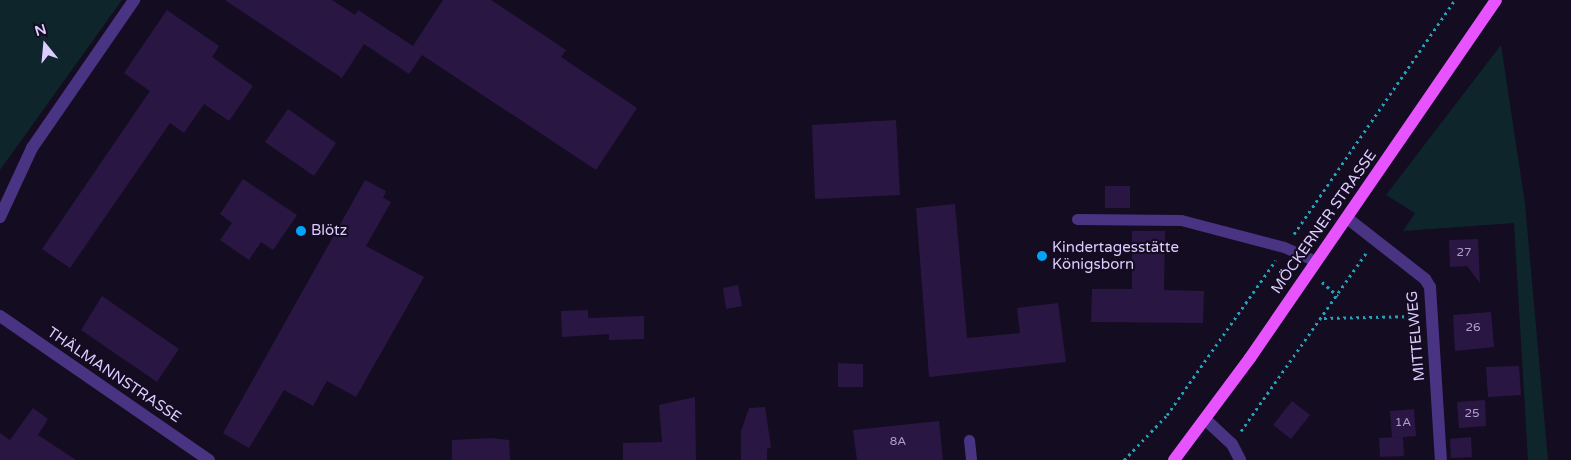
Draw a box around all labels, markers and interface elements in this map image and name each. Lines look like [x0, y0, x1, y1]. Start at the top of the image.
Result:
north arrow [20, 20, 70, 70]
text: N [33, 20, 48, 40]
street label: MÖCKERNER STRASSE [1267, 147, 1381, 297]
place label: Blötz [311, 222, 347, 240]
marker: Blötz [295, 225, 307, 237]
place label: Kindertagesstätte Königsborn [1052, 238, 1179, 273]
house number: 27 [1456, 246, 1472, 260]
marker: Kindertagesstätte Königsborn [1036, 250, 1048, 262]
street label: MITTELWEG [1403, 290, 1429, 382]
house number: 26 [1465, 321, 1481, 335]
street label: THÄLMANNSTRASSE [44, 323, 184, 427]
house number: 25 [1464, 407, 1480, 421]
house number: 1A [1395, 416, 1411, 430]
house number: 8A [890, 435, 906, 449]

